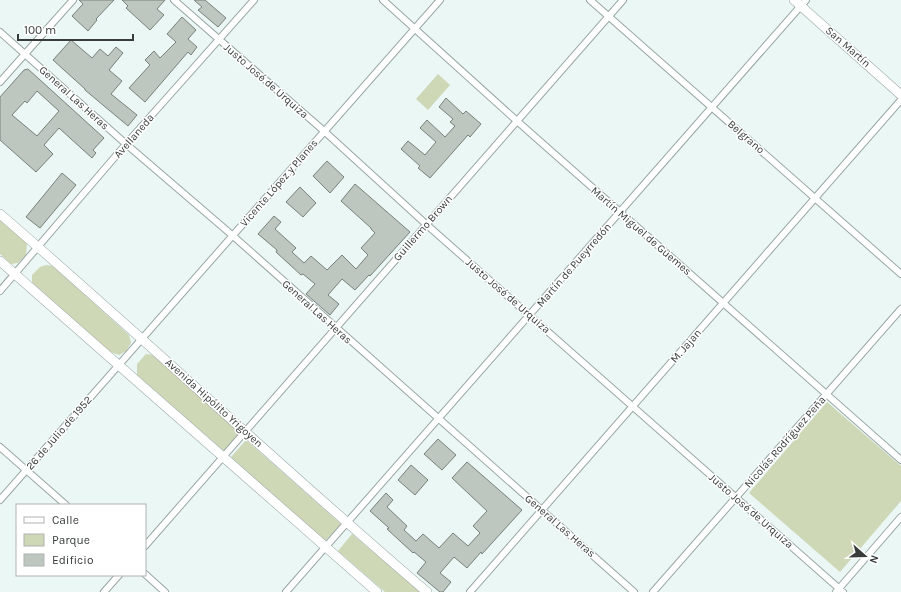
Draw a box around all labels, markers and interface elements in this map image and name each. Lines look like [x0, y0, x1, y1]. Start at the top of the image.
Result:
scale bar [18, 16, 133, 42]
text: 100 m [24, 23, 56, 37]
street label: San Martín [823, 24, 873, 70]
street label: Justo José de Urquiza [221, 41, 311, 121]
street label: General Las Heras [37, 63, 112, 133]
street label: Avellaneda [111, 111, 157, 161]
street label: Belgrano [725, 118, 767, 156]
street label: Vicente López y Planes [237, 136, 321, 229]
street label: Martín Miguel de Güemes [588, 184, 694, 278]
street label: Guillermo Brown [391, 192, 455, 264]
street label: Martín de Pueyrredón [534, 220, 614, 310]
street label: Justo José de Urquiza [463, 256, 553, 336]
street label: General Las Heras [280, 277, 355, 347]
street label: M. Jajan [668, 326, 704, 366]
street label: Avenida Hipólito Yrigoyen [163, 356, 265, 450]
street label: 26 de Julio de 1952 [23, 393, 95, 473]
street label: Nicolás Rodríguez Peña [742, 393, 828, 491]
street label: Justo José de Urquiza [706, 471, 796, 551]
street label: General Las Heras [522, 492, 598, 560]
legend [16, 504, 146, 576]
text: Calle [52, 513, 79, 527]
text: Parque [52, 533, 90, 547]
north arrow [845, 536, 885, 576]
text: Edificio [52, 553, 93, 567]
text: N [866, 553, 881, 565]

